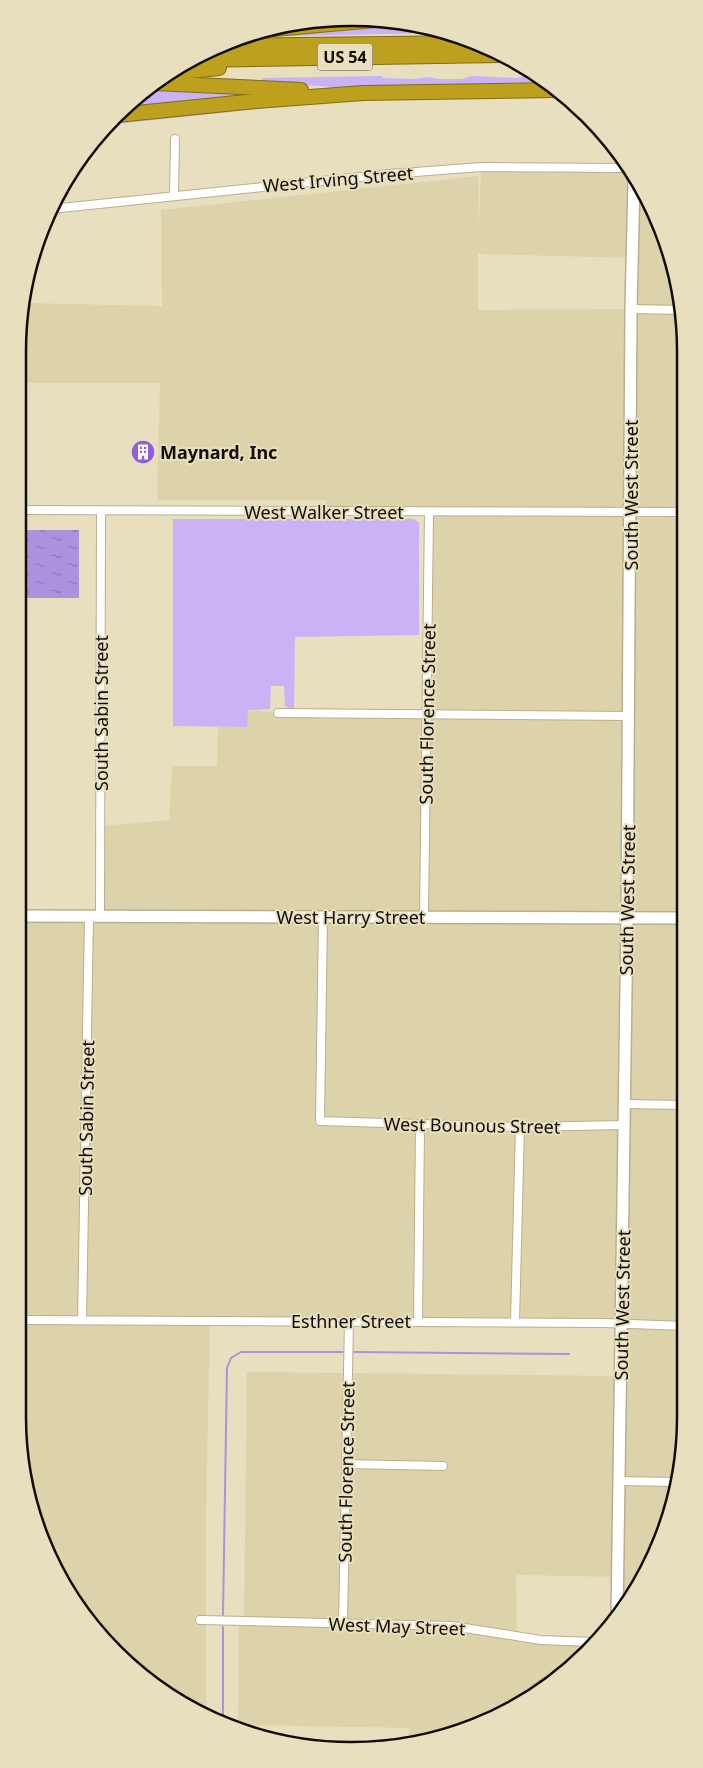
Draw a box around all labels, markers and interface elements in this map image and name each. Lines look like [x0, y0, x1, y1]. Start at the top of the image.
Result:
road number: US 54 [318, 44, 372, 70]
street label: West Irving Street [262, 160, 415, 198]
street label: South West Street [619, 419, 643, 570]
building icon: Maynard, Inc [130, 439, 156, 465]
place label: Maynard, Inc [160, 440, 277, 464]
street label: West Walker Street [244, 500, 404, 524]
street label: South Florence Street [413, 623, 441, 805]
street label: South Sabin Street [89, 635, 113, 791]
street label: South West Street [614, 824, 640, 976]
street label: West Harry Street [277, 905, 426, 929]
street label: South Sabin Street [73, 1039, 99, 1196]
street label: West Bounous Street [383, 1111, 561, 1139]
street label: South West Street [609, 1229, 635, 1381]
street label: Esthner Street [291, 1309, 411, 1333]
street label: South Florence Street [332, 1381, 360, 1563]
street label: West May Street [328, 1612, 466, 1640]

